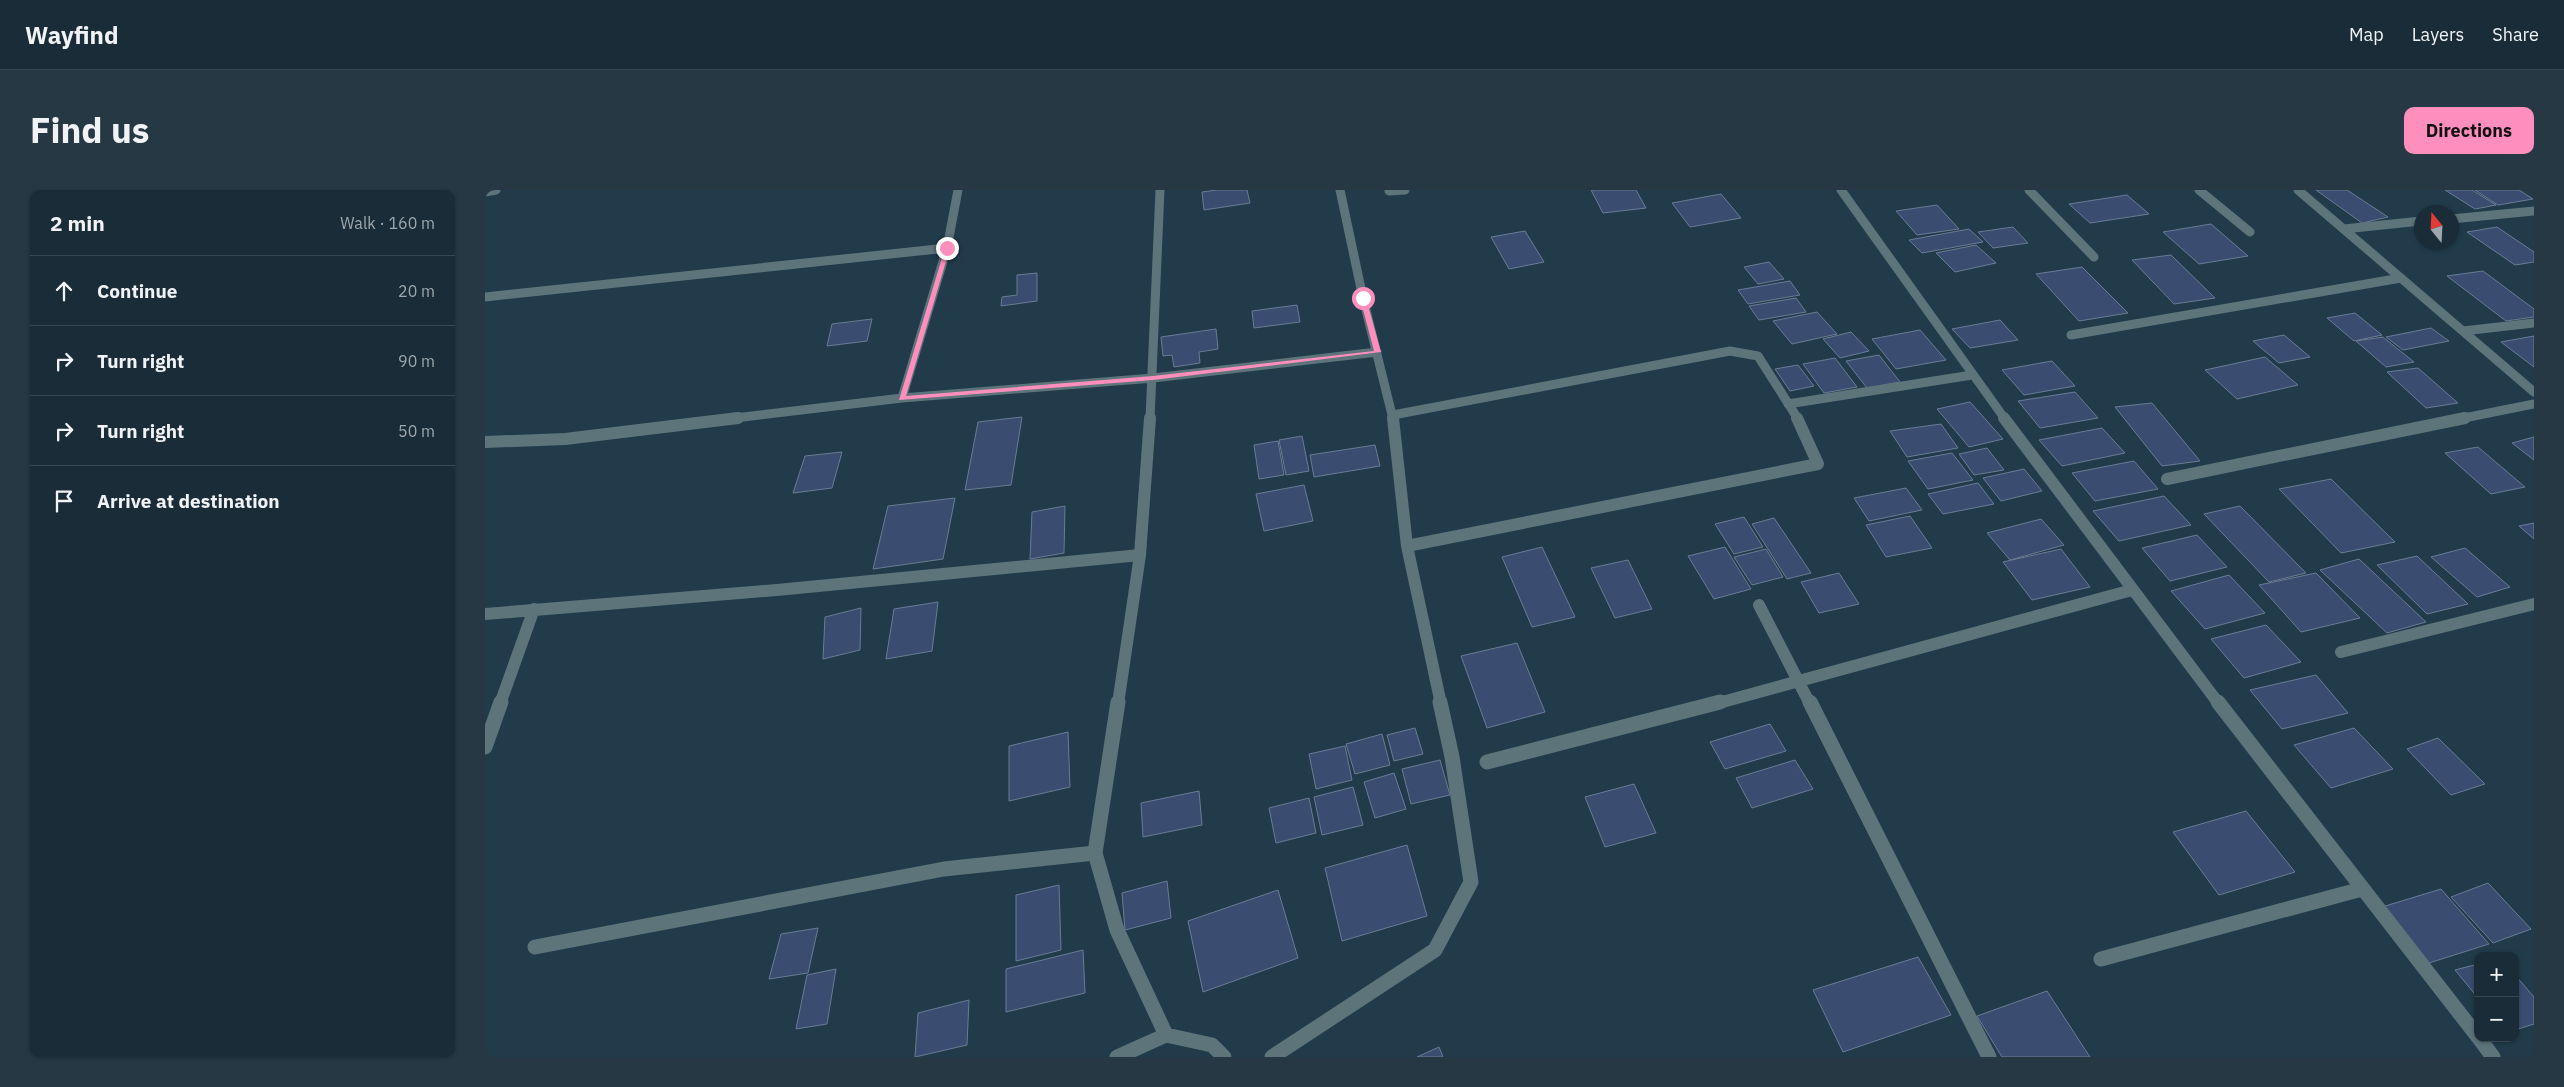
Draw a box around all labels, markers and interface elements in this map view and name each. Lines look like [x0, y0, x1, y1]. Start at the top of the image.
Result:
text: Wayfind [25, 19, 118, 51]
text: Map [2349, 23, 2384, 46]
text: Layers [2412, 23, 2464, 46]
text: Share [2492, 23, 2539, 46]
text: Find us [30, 107, 149, 153]
button: Directions [2404, 107, 2534, 154]
north arrow [2414, 205, 2459, 250]
text: 2 min [50, 209, 105, 237]
text: Walk · 160 m [340, 213, 435, 233]
route end [936, 237, 959, 260]
icon: ahead [50, 277, 78, 305]
text: Continue [97, 279, 177, 303]
text: 20 m [398, 281, 435, 301]
route start [1352, 287, 1375, 310]
icon: right [50, 347, 78, 375]
text: Turn right [97, 349, 184, 373]
text: 90 m [398, 351, 435, 371]
icon: right [50, 417, 78, 445]
text: Turn right [97, 419, 184, 443]
text: 50 m [398, 421, 435, 441]
icon: arrive [50, 487, 78, 515]
text: Arrive at destination [97, 489, 280, 513]
map controls [2474, 952, 2519, 1042]
button: + [2474, 952, 2519, 997]
button: − [2474, 997, 2519, 1042]

